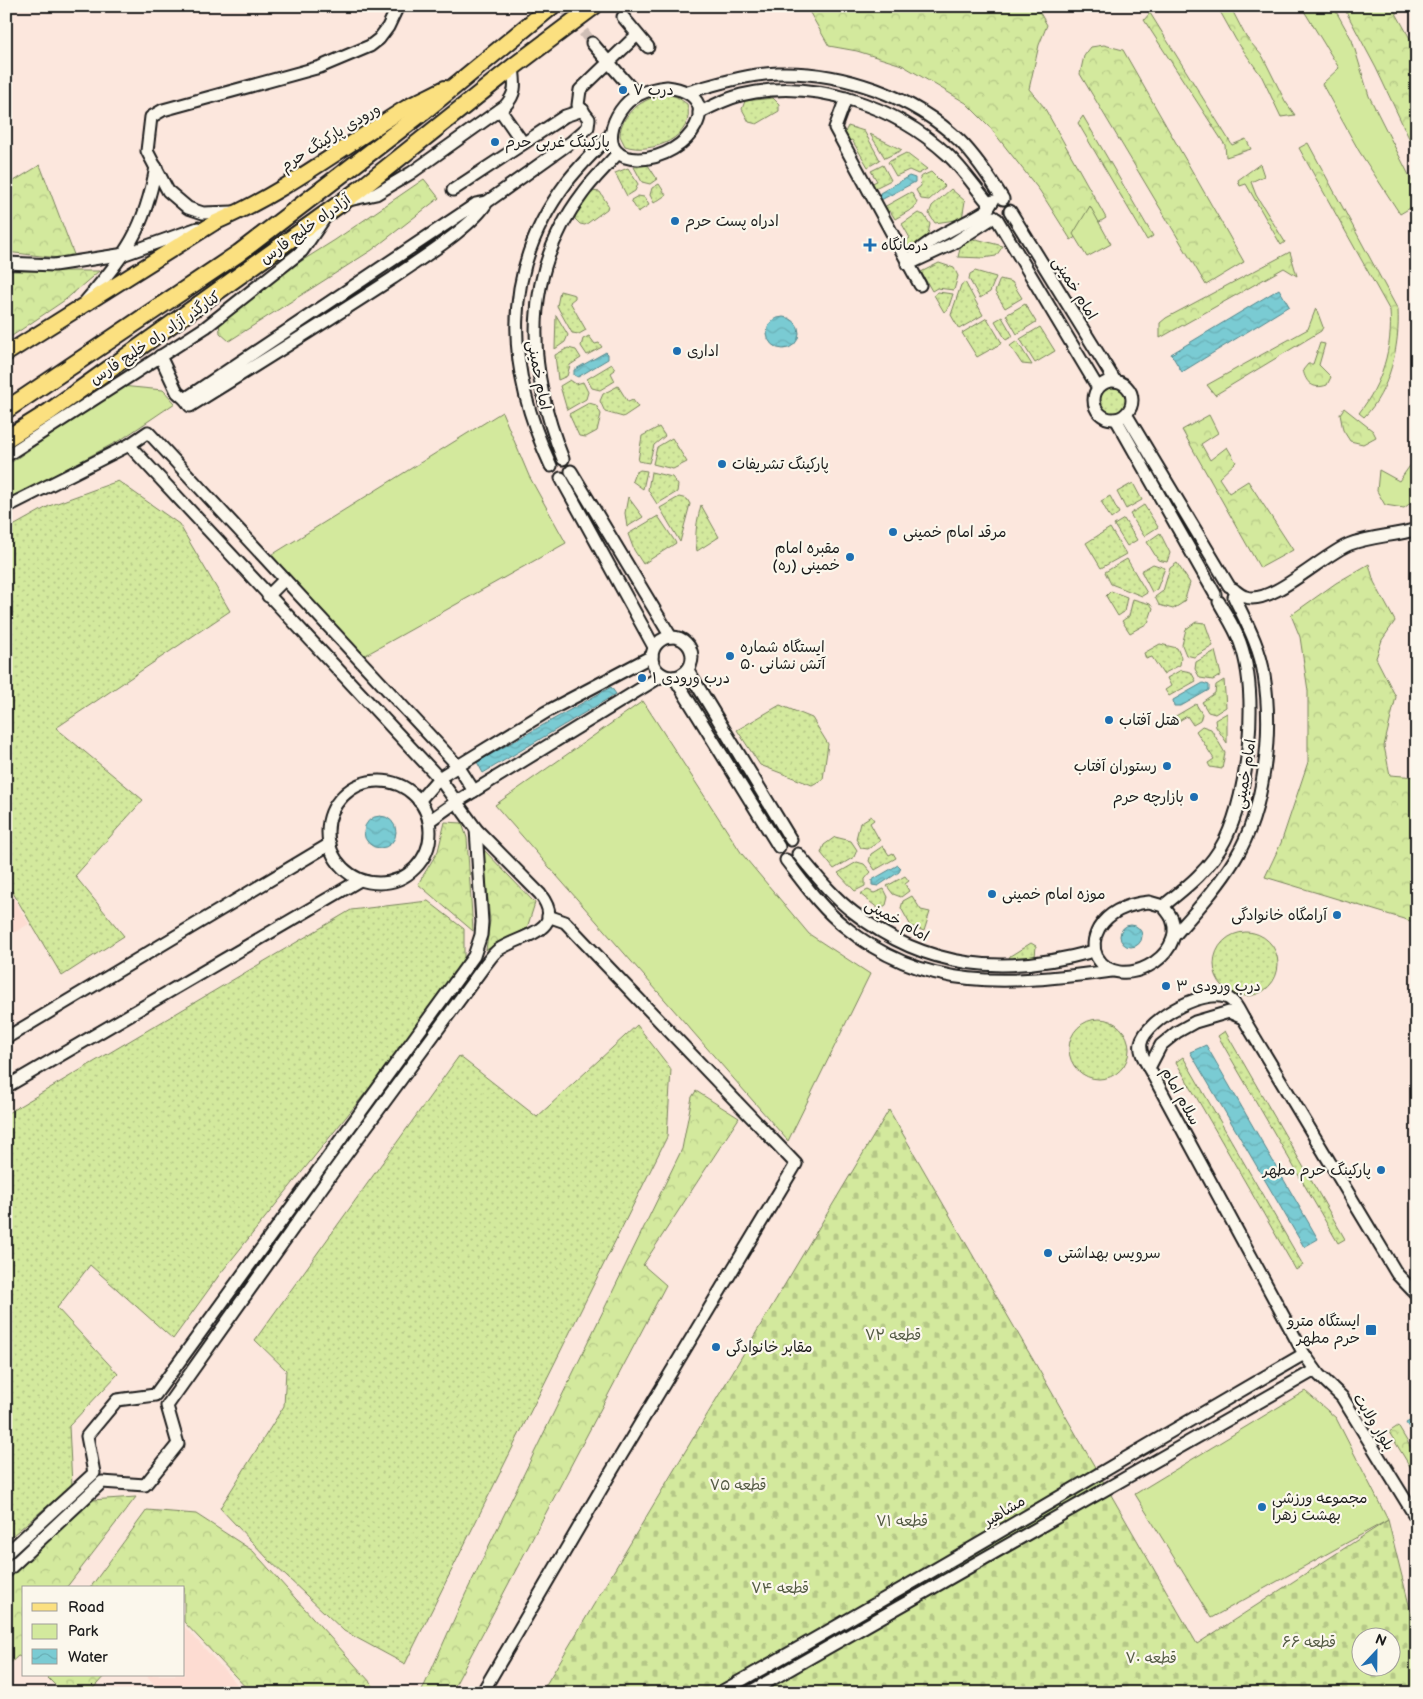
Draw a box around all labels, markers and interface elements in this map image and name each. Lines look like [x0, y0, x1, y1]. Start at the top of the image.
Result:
place label: درب ۷ [633, 81, 674, 100]
marker: درب ۷ [617, 84, 629, 96]
street label: ورودی پارکینگ حرم [277, 99, 385, 177]
place label: پارکینگ غربی حرم [505, 133, 610, 154]
marker: پارکینگ غربی حرم [489, 136, 501, 148]
street label: آزادراه خلیج فارس [256, 189, 355, 269]
place label: ادراه پست حرم [685, 212, 779, 233]
marker: ادراه پست حرم [669, 215, 681, 227]
place label: درمانگاه [881, 236, 929, 255]
marker: درمانگاه [863, 238, 877, 252]
street label: امام خمینی [1047, 253, 1101, 324]
street label: کنارگذر آزاد راه خلیج فارس [86, 288, 224, 389]
street label: امام خمینی [521, 339, 555, 412]
place label: اداری [687, 342, 719, 361]
marker: اداری [671, 345, 683, 357]
place label: پارکینگ تشریفات [732, 455, 829, 474]
marker: پارکینگ تشریفات [716, 458, 728, 470]
place label: مرقد امام خمینی [903, 523, 1007, 543]
marker: مرقد امام خمینی [887, 526, 899, 538]
place label: مقبره امام خمینی (ره) [772, 539, 840, 575]
marker: مقبره امام خمینی (ره) [844, 551, 856, 563]
place label: ایستگاه شماره ۵۰ آتش نشانی [740, 638, 826, 674]
marker: ایستگاه شماره ۵۰ آتش نشانی [724, 650, 736, 662]
place label: درب ورودی ۱ [652, 669, 730, 688]
marker: درب ورودی ۱ [636, 672, 648, 684]
place label: هتل آفتاب [1119, 711, 1180, 730]
marker: هتل آفتاب [1103, 714, 1115, 726]
street label: امام خمینی [1231, 738, 1261, 811]
place label: رستوران آفتاب [1074, 757, 1157, 776]
marker: رستوران آفتاب [1161, 760, 1173, 772]
place label: بازارچه حرم [1113, 788, 1184, 809]
marker: بازارچه حرم [1188, 791, 1200, 803]
place label: موزه امام خمینی [1002, 885, 1106, 905]
marker: موزه امام خمینی [986, 888, 998, 900]
street label: امام خمینی [861, 895, 932, 947]
place label: آرامگاه خانوادگی [1231, 906, 1328, 925]
marker: آرامگاه خانوادگی [1331, 909, 1343, 921]
place label: درب ورودی ۳ [1176, 977, 1261, 996]
marker: درب ورودی ۳ [1160, 980, 1172, 992]
street label: سلام امام [1156, 1064, 1204, 1129]
place label: پارکینگ حرم مطهر [1261, 1161, 1371, 1182]
marker: پارکینگ حرم مطهر [1375, 1164, 1387, 1176]
place label: سرویس بهداشتی [1058, 1244, 1161, 1263]
marker: سرویس بهداشتی [1042, 1247, 1054, 1259]
place label: ایستگاه مترو حرم مطهر [1286, 1312, 1360, 1350]
marker: ایستگاه مترو حرم مطهر [1364, 1323, 1378, 1337]
park label: قطعه ۷۲ [865, 1326, 921, 1345]
place label: مقابر خانوادگی [726, 1338, 812, 1357]
marker: مقابر خانوادگی [710, 1341, 722, 1353]
street label: بلوار ولایت [1349, 1390, 1399, 1454]
park label: قطعه ۷۵ [710, 1476, 766, 1495]
place label: مجموعه ورزشی بهشت زهرا [1272, 1489, 1368, 1525]
street label: مشاهیر [978, 1492, 1029, 1532]
marker: مجموعه ورزشی بهشت زهرا [1256, 1501, 1268, 1513]
park label: قطعه ۷۱ [876, 1512, 928, 1531]
park label: قطعه ۷۴ [751, 1579, 809, 1598]
legend [22, 1586, 185, 1676]
text: Road [68, 1598, 104, 1617]
text: Park [68, 1622, 99, 1641]
north arrow [1350, 1626, 1400, 1676]
text: N [1373, 1631, 1389, 1650]
park label: قطعه ۶۶ [1282, 1633, 1336, 1652]
text: Water [68, 1648, 108, 1667]
park label: قطعه ۷۰ [1125, 1649, 1177, 1668]

